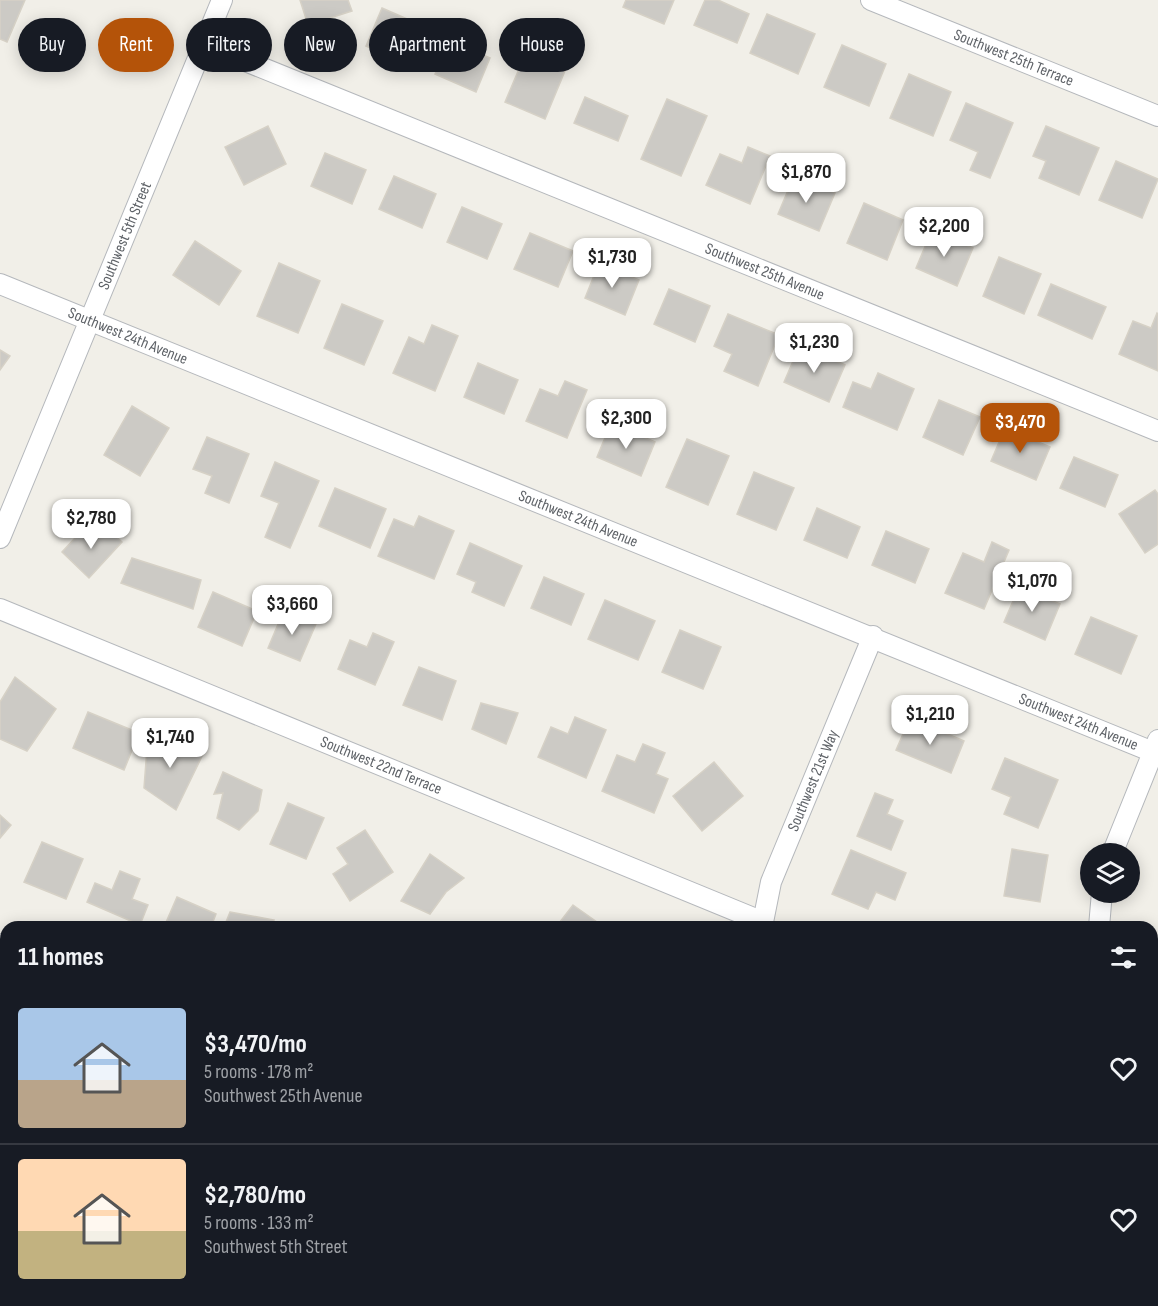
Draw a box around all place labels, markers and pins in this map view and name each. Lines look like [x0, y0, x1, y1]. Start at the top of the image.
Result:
pin: $1,870 [757, 153, 855, 204]
pin: $2,200 [895, 207, 993, 258]
pin: $1,730 [563, 238, 661, 289]
pin: $1,230 [765, 323, 863, 374]
pin: $2,300 [577, 399, 675, 450]
pin: $3,470 [971, 403, 1069, 454]
pin: $2,780 [42, 499, 140, 550]
pin: $1,070 [983, 562, 1081, 613]
pin: $3,660 [243, 585, 341, 636]
pin: $1,210 [881, 695, 979, 746]
pin: $1,740 [121, 718, 219, 769]

